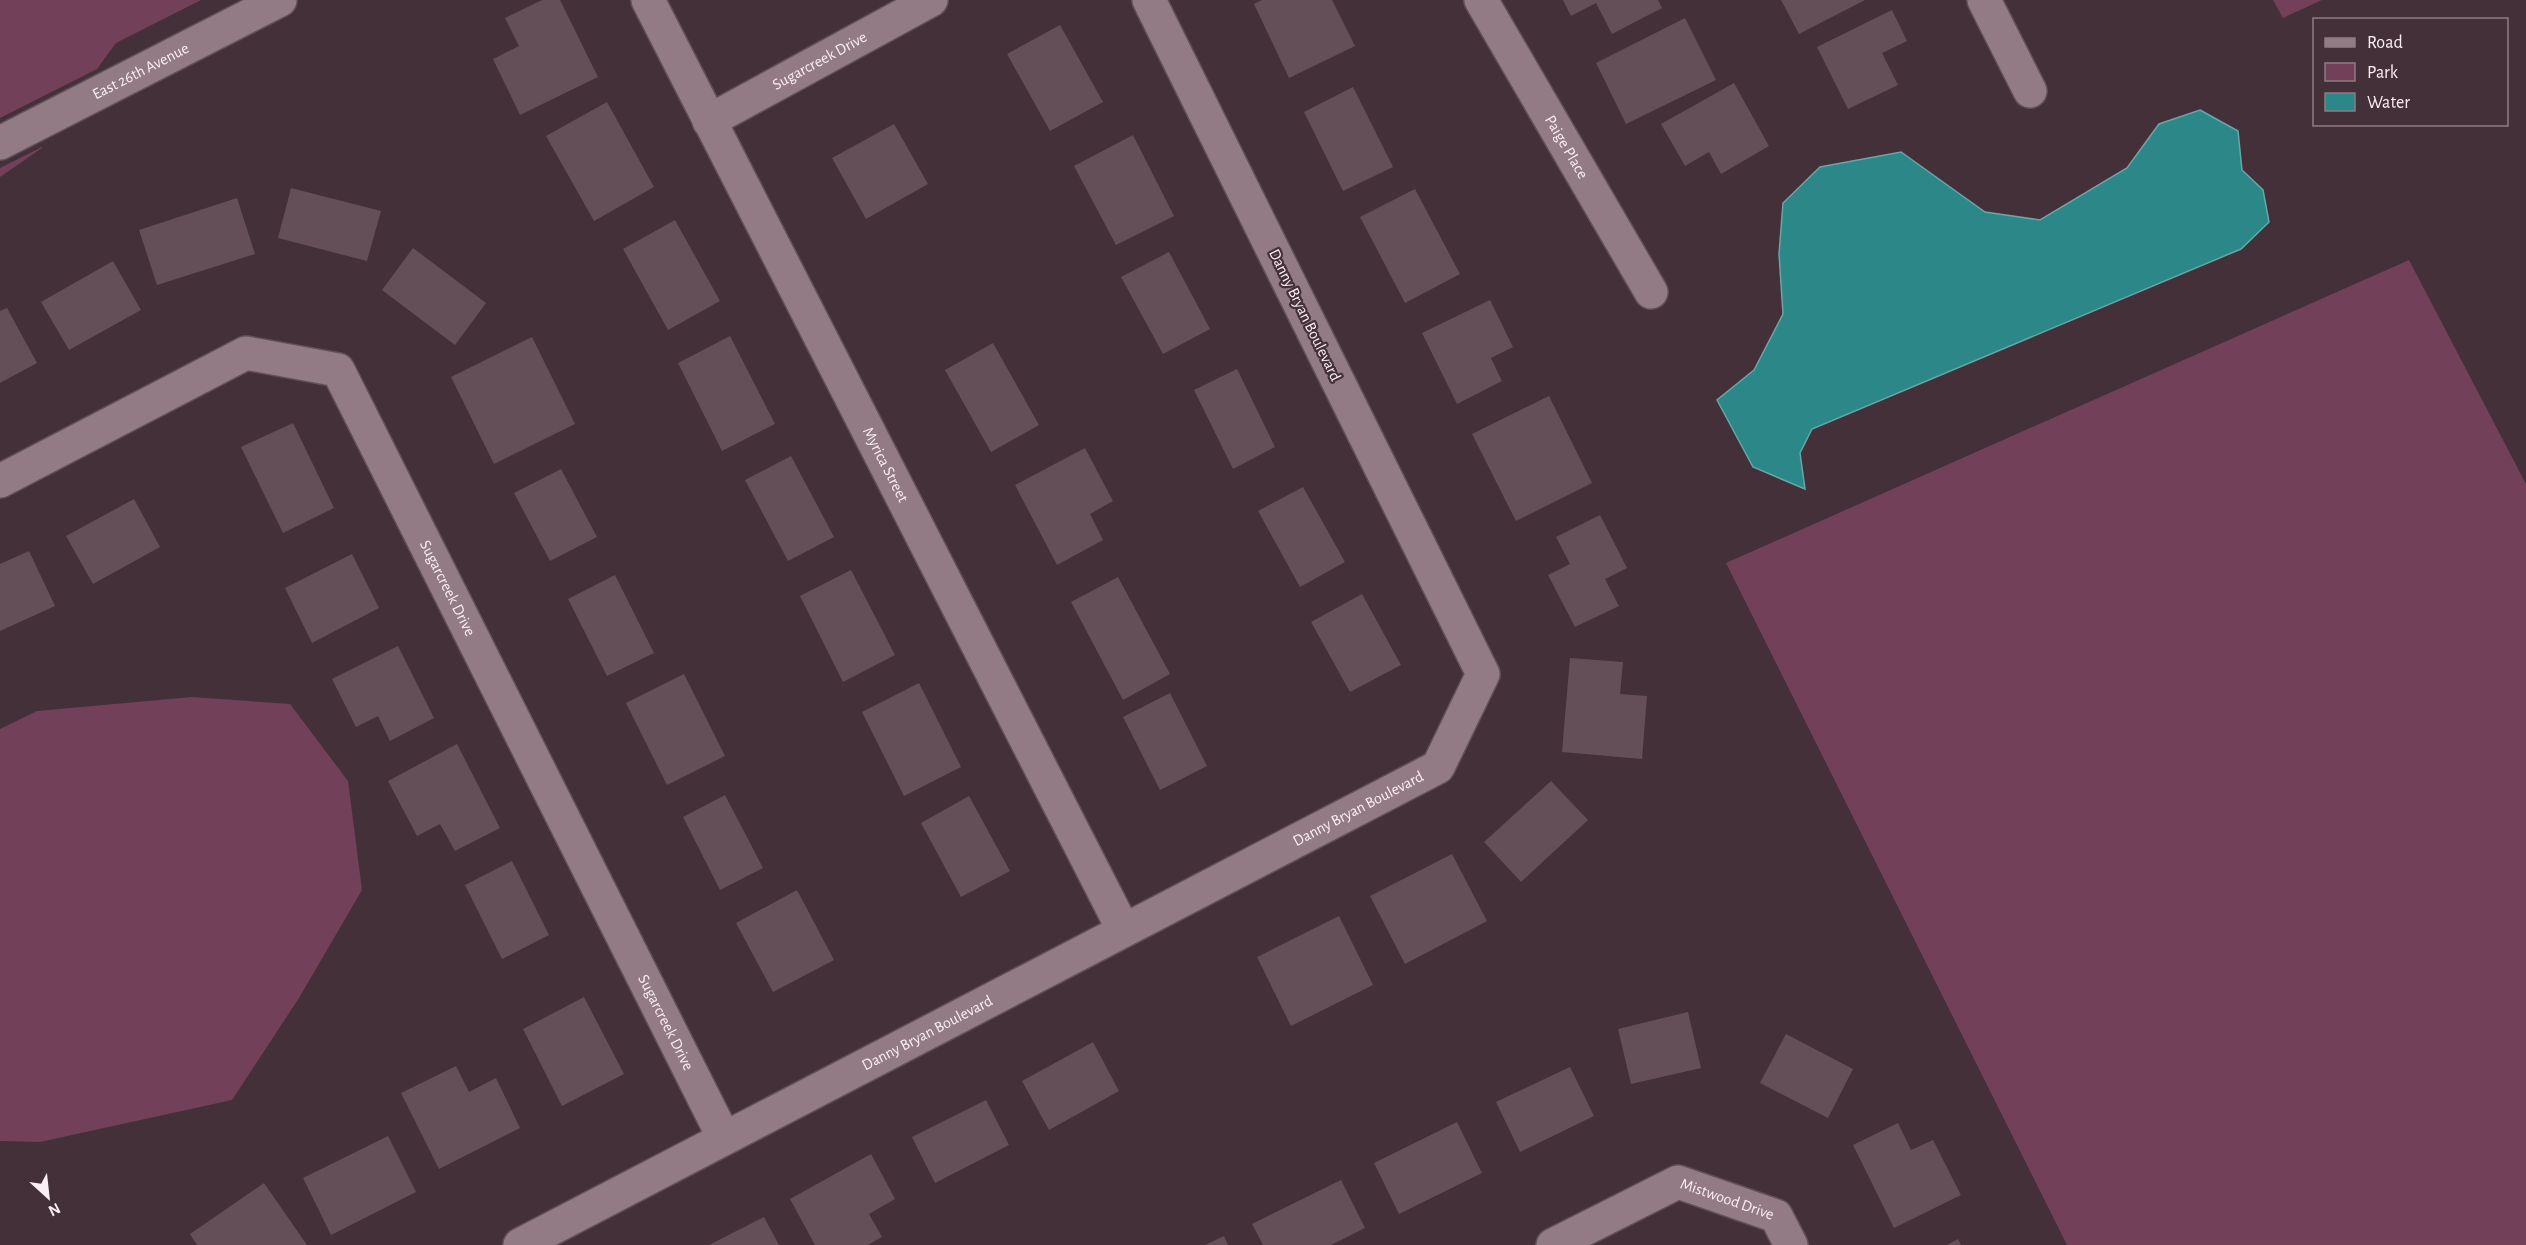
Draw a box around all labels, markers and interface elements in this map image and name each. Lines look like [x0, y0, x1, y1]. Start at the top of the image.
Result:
legend [2313, 18, 2508, 126]
street label: Sugarcreek Drive [770, 29, 870, 93]
text: Road [2367, 34, 2403, 52]
street label: East 26th Avenue [90, 40, 192, 102]
text: Park [2367, 64, 2399, 82]
text: Water [2367, 94, 2410, 112]
street label: Paige Place [1542, 113, 1591, 181]
street label: Danny Bryan Boulevard [1265, 247, 1344, 384]
street label: Myrica Street [860, 425, 911, 505]
street label: Sugarcreek Drive [417, 538, 478, 639]
street label: Danny Bryan Boulevard [1290, 768, 1426, 849]
street label: Sugarcreek Drive [635, 972, 697, 1073]
street label: Danny Bryan Boulevard [859, 993, 995, 1074]
north arrow [18, 1167, 78, 1227]
street label: Mistwood Drive [1678, 1175, 1776, 1223]
text: N [46, 1200, 63, 1219]

